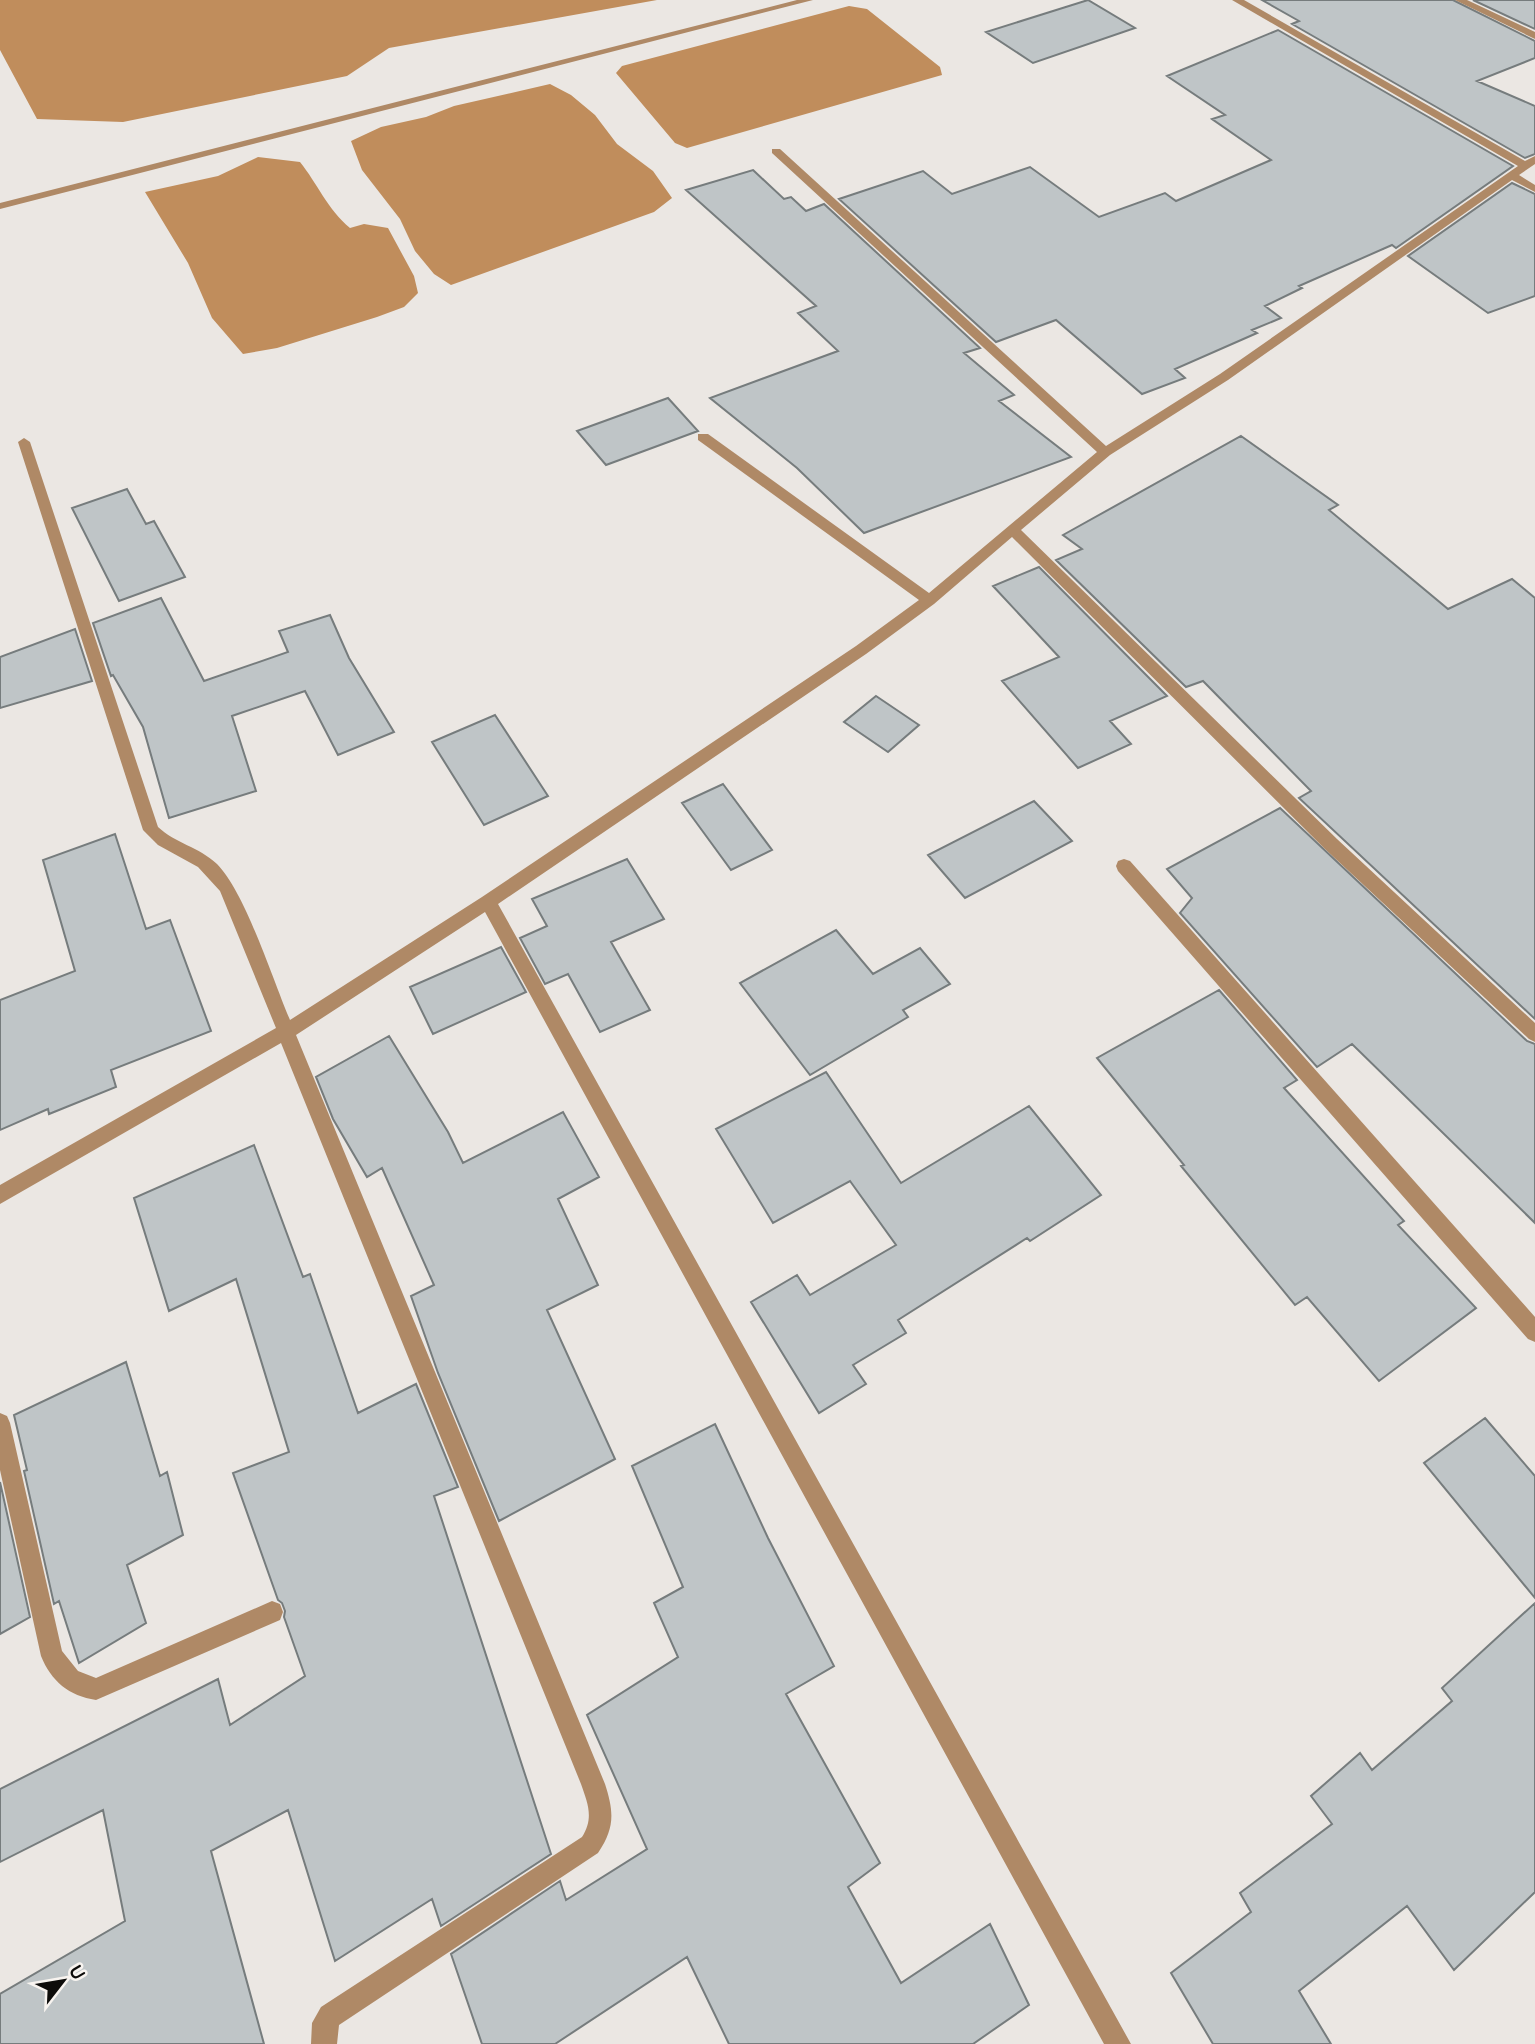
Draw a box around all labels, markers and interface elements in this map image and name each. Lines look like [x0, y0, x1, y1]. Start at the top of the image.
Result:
north arrow [28, 1946, 98, 2016]
text: U [64, 1960, 91, 1984]

